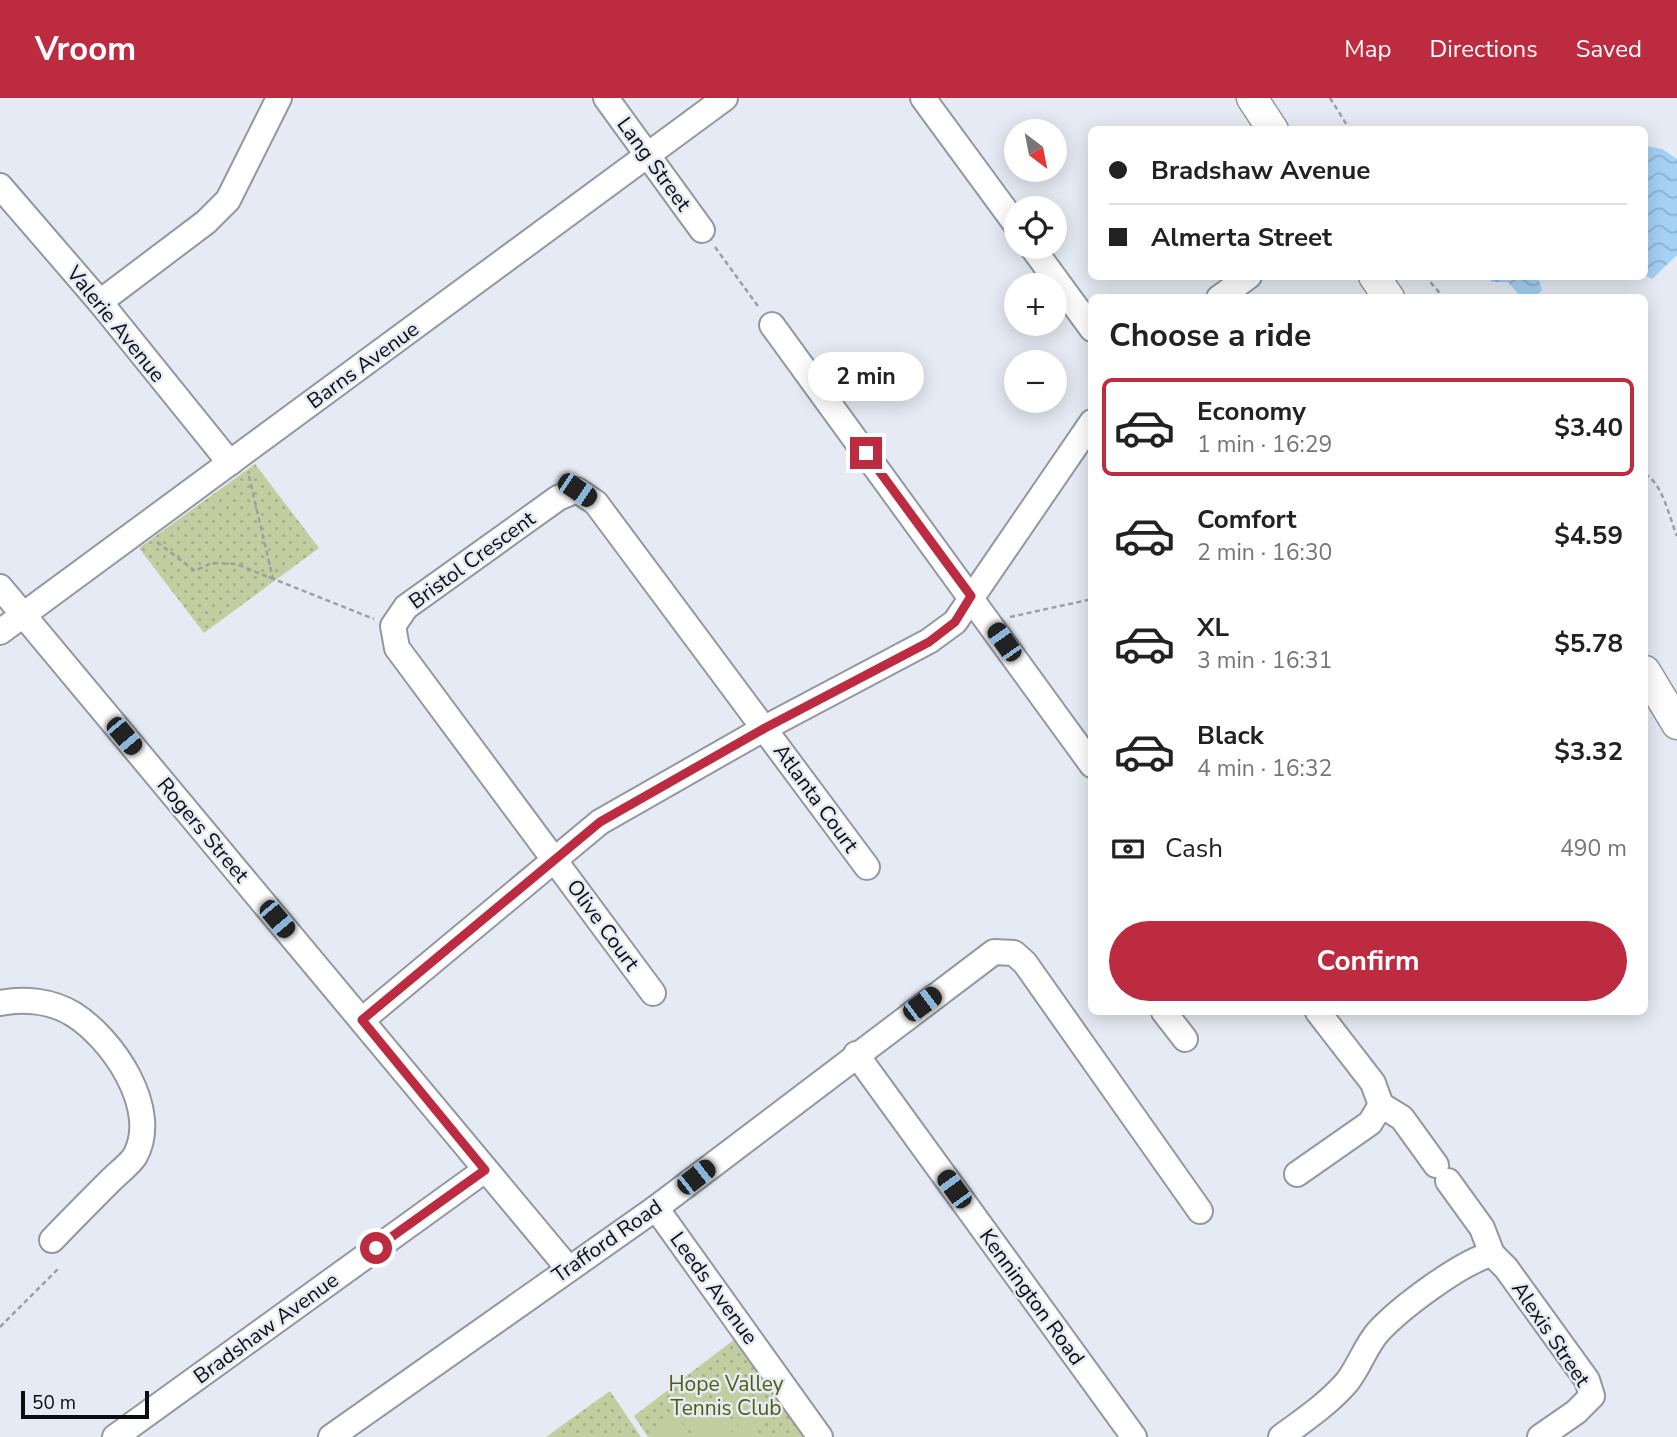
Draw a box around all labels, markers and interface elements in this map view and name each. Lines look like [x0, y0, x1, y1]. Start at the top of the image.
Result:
text: Vroom [35, 27, 136, 72]
text: Map [1344, 33, 1391, 65]
text: Directions [1429, 33, 1538, 65]
text: Saved [1576, 33, 1642, 65]
street label: Lang Street [611, 111, 698, 217]
north arrow [1004, 119, 1068, 182]
map controls [1004, 119, 1067, 413]
text: Bradshaw Avenue [1151, 153, 1370, 188]
button: locate [1004, 196, 1067, 259]
text: Almerta Street [1151, 220, 1332, 255]
street label: Valerie Avenue [60, 259, 172, 388]
button: + [1004, 273, 1067, 336]
text: Choose a ride [1109, 314, 1311, 357]
street label: Barns Avenue [301, 315, 425, 415]
button: − [1004, 350, 1067, 413]
callout: 2 min [808, 352, 924, 400]
text: 2 min [836, 361, 896, 392]
text: Economy [1197, 394, 1306, 429]
icon: car [1113, 396, 1176, 459]
text: $3.40 [1554, 410, 1623, 445]
text: 1 min · 16:29 [1197, 429, 1332, 460]
route end [850, 437, 882, 469]
car [554, 470, 601, 510]
text: Comfort [1197, 502, 1297, 537]
street label: Bristol Crescent [403, 504, 541, 615]
icon: car [1113, 504, 1176, 567]
text: $4.59 [1554, 518, 1623, 553]
text: 2 min · 16:30 [1197, 537, 1332, 568]
text: XL [1197, 610, 1229, 645]
icon: car [1113, 612, 1176, 675]
car [984, 619, 1025, 665]
text: $5.78 [1554, 626, 1623, 661]
text: 3 min · 16:31 [1197, 645, 1332, 676]
car [103, 713, 146, 759]
text: Black [1197, 718, 1264, 753]
icon: car [1113, 720, 1176, 783]
text: $3.32 [1554, 734, 1623, 769]
street label: Atlanta Court [767, 738, 865, 858]
text: 4 min · 16:32 [1197, 753, 1332, 784]
street label: Rogers Street [151, 772, 256, 889]
icon: cash [1109, 830, 1147, 868]
text: Cash [1165, 831, 1223, 866]
text: 490 m [1560, 833, 1627, 864]
street label: Olive Court [560, 874, 646, 977]
car [256, 896, 299, 942]
button: Confirm [1109, 921, 1627, 1001]
car [899, 983, 946, 1025]
car [673, 1156, 720, 1198]
car [934, 1166, 975, 1212]
street label: Trafford Road [546, 1193, 668, 1289]
street label: Kennington Road [973, 1223, 1091, 1371]
street label: Leeds Avenue [664, 1226, 764, 1350]
route start [360, 1232, 392, 1264]
street label: Bradshaw Avenue [188, 1266, 344, 1390]
street label: Alexis Street [1506, 1276, 1597, 1393]
park label: Hope Valley Tennis Club [668, 1370, 784, 1422]
scale bar [21, 1388, 149, 1420]
text: 50 m [32, 1390, 76, 1416]

